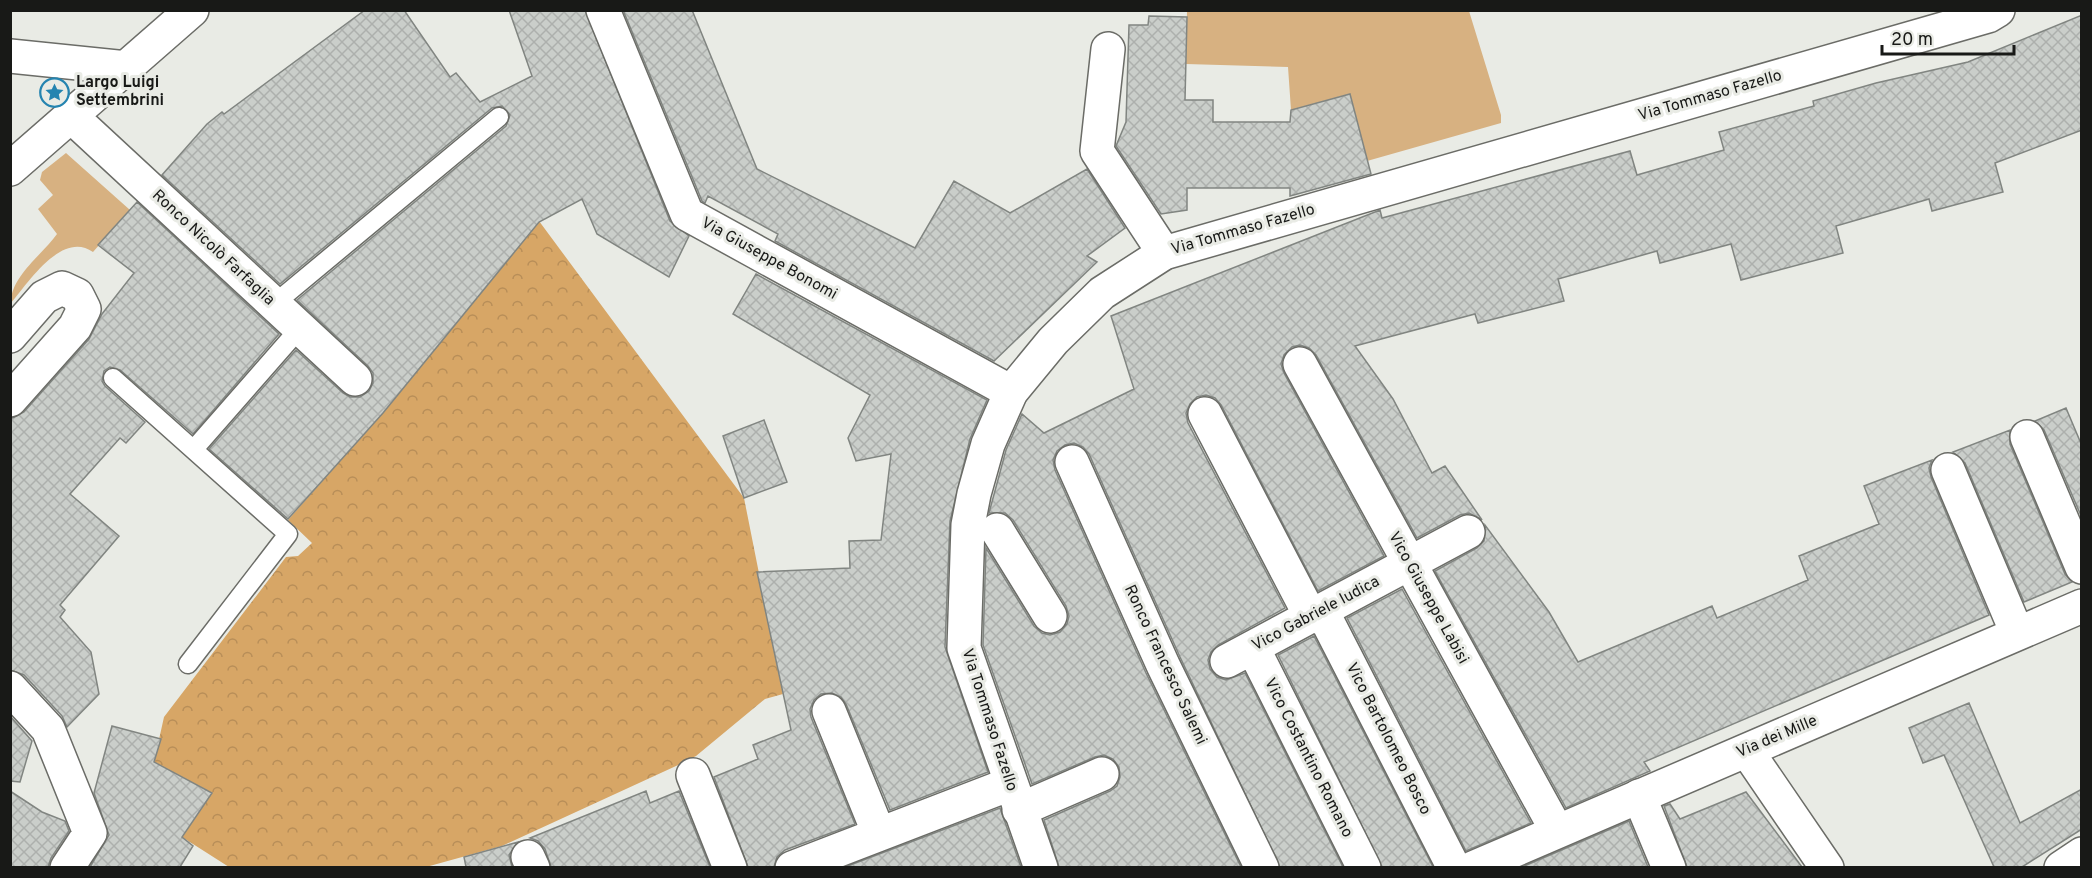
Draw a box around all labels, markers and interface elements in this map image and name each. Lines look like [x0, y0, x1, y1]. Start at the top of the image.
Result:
scale bar [1882, 18, 2014, 56]
text: 20 m [1891, 29, 1933, 52]
street label: Via Tommaso Fazello [1636, 66, 1784, 126]
place label: Largo Luigi Settembrini [76, 73, 164, 111]
place icon: Largo Luigi Settembrini [39, 76, 71, 108]
street label: Ronco Nicolò Farfaglia [147, 186, 279, 310]
street label: Via Tommaso Fazello [1169, 200, 1317, 260]
street label: Via Giuseppe Bonomi [697, 213, 841, 305]
street label: Vico Giuseppe Labisi [1383, 528, 1473, 668]
street label: Vico Gabriele Iudica [1249, 572, 1383, 656]
street label: Ronco Francesco Salemi [1119, 582, 1211, 748]
street label: Via Tommaso Fazello [957, 646, 1021, 794]
street label: Vico Bartolomeo Bosco [1341, 660, 1435, 818]
street label: Vico Costantino Romano [1259, 675, 1357, 841]
street label: Via dei Mille [1734, 711, 1820, 763]

